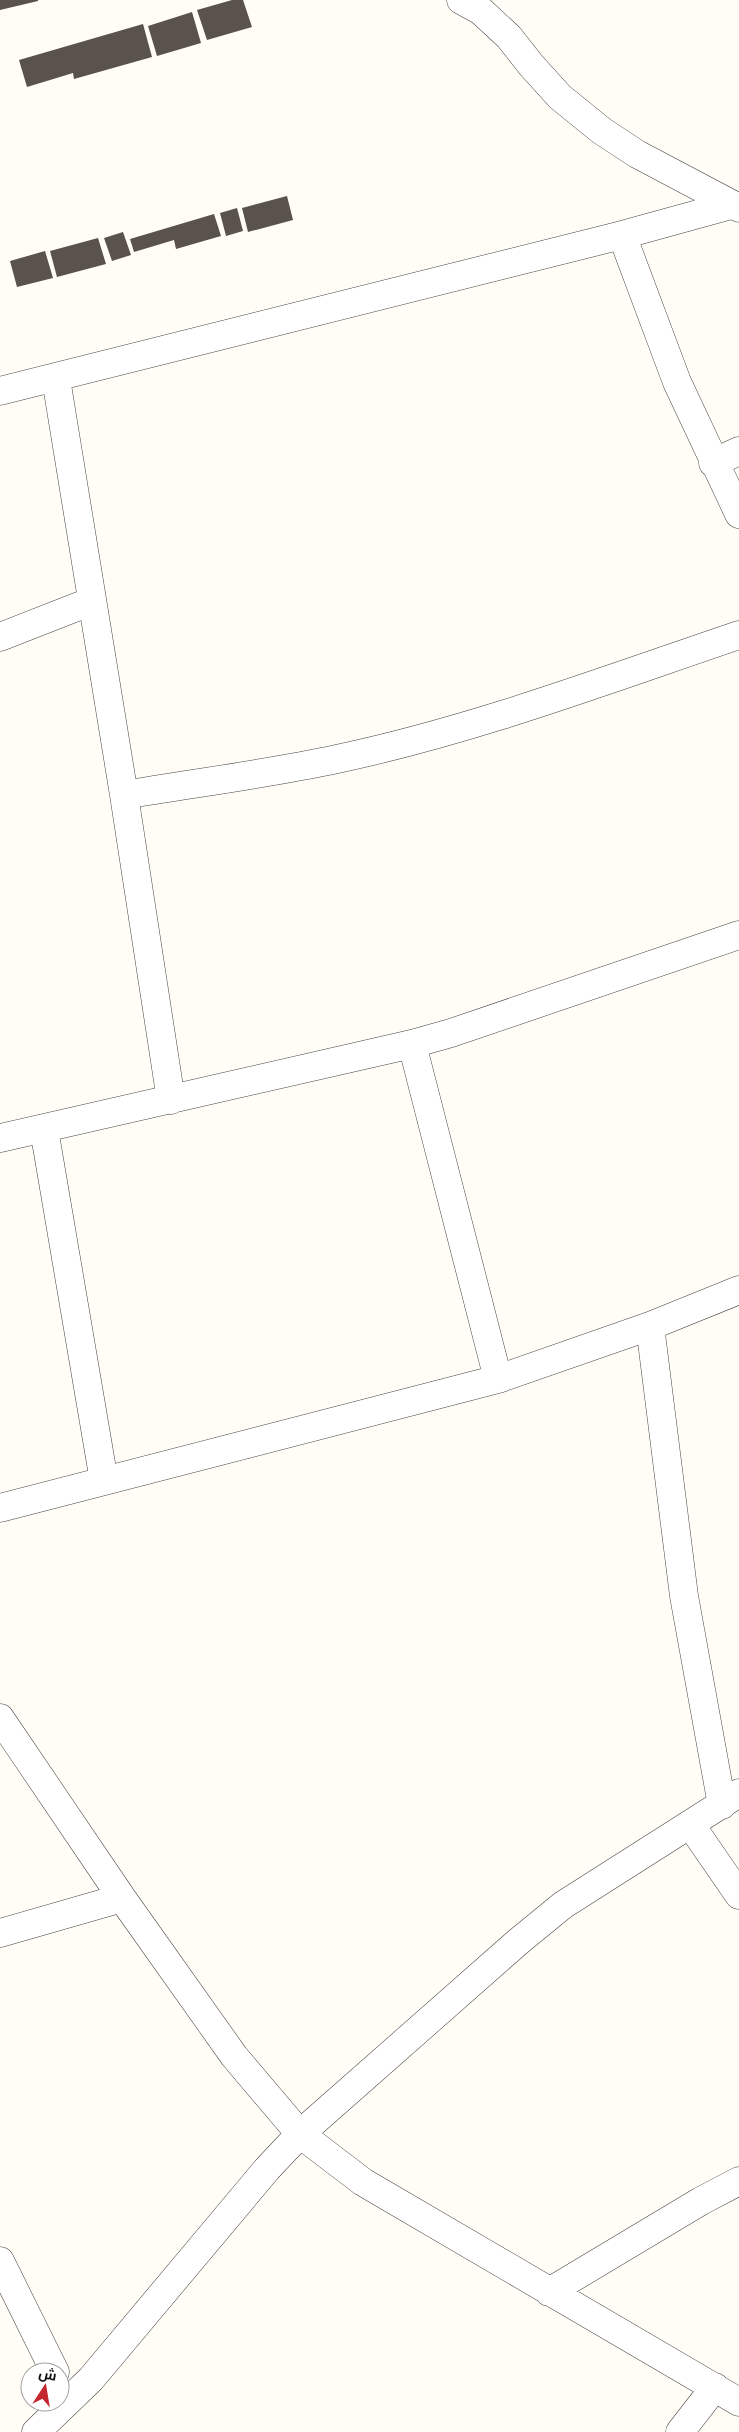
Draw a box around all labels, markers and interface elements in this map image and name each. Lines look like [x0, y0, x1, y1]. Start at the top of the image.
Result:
north arrow [20, 2362, 70, 2412]
text: ش [37, 2365, 58, 2385]

